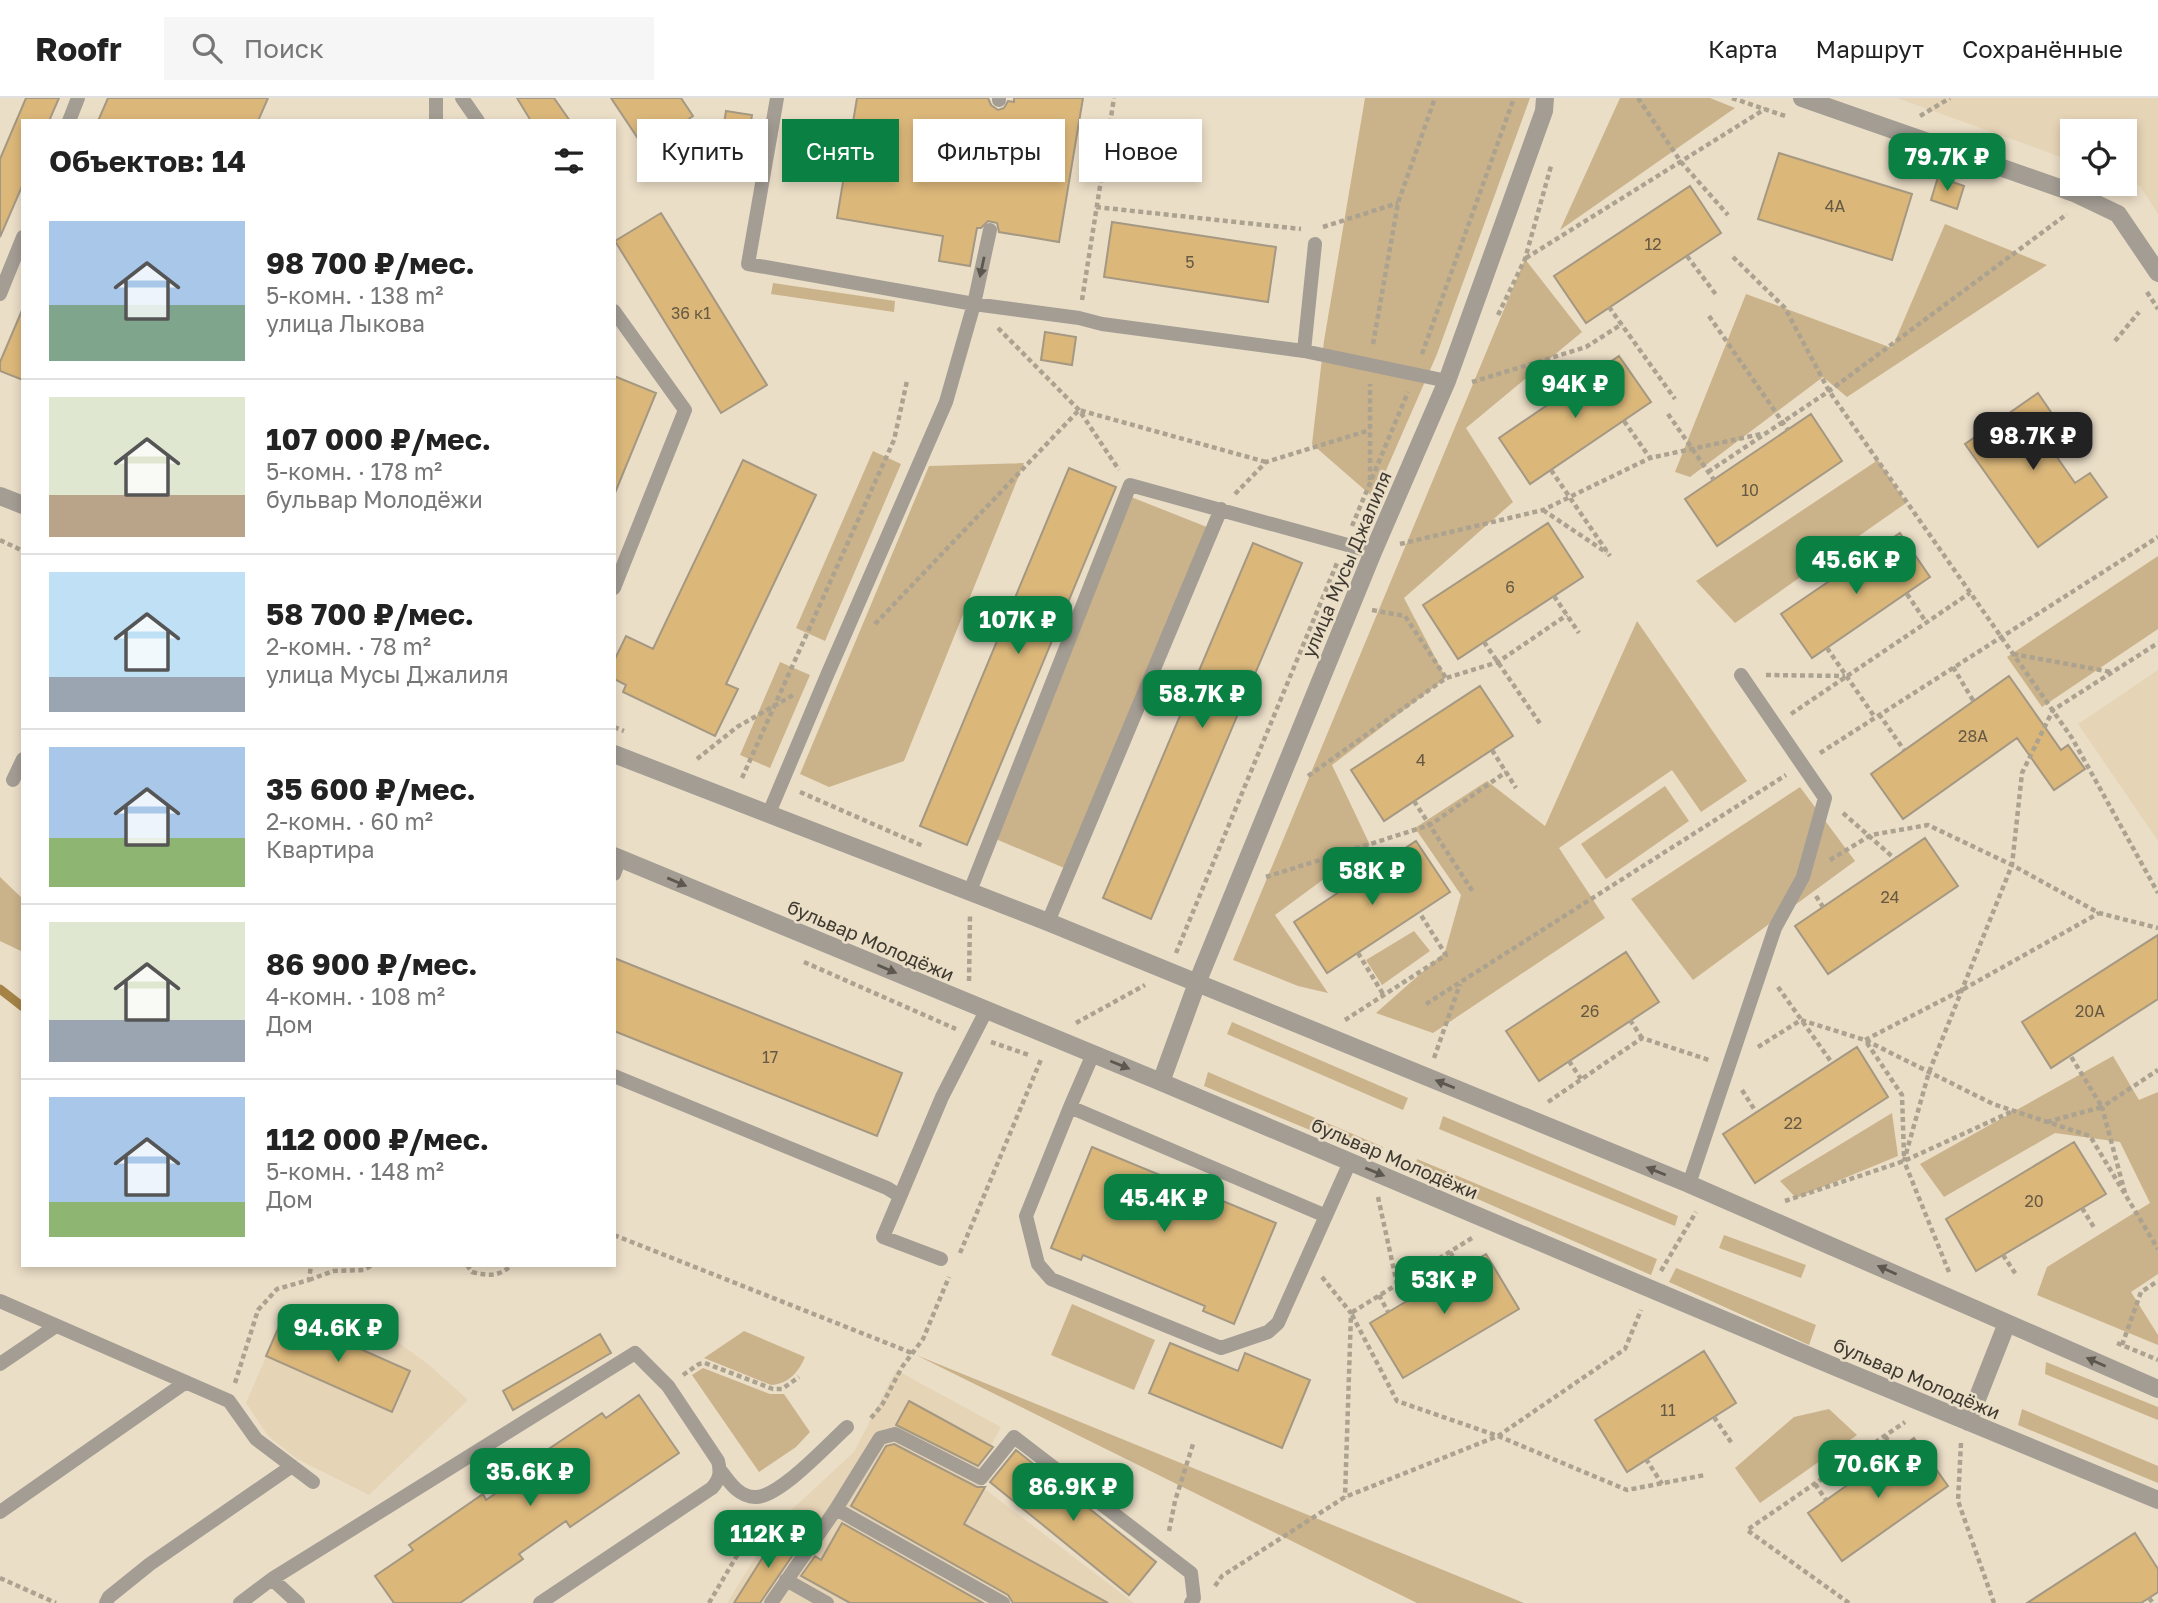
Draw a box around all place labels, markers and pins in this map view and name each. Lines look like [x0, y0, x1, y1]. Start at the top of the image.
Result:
pin: 79.7K ₽ [1882, 134, 2012, 193]
pin: 94K ₽ [1526, 360, 1624, 420]
pin: 98.7K ₽ [1968, 412, 2098, 472]
pin: 45.6K ₽ [1791, 536, 1921, 596]
pin: 107K ₽ [961, 596, 1075, 656]
pin: 58.7K ₽ [1137, 670, 1267, 730]
pin: 58K ₽ [1323, 848, 1421, 907]
pin: 45.4K ₽ [1099, 1174, 1229, 1234]
pin: 53K ₽ [1395, 1256, 1493, 1316]
pin: 94.6K ₽ [273, 1304, 403, 1364]
pin: 70.6K ₽ [1813, 1440, 1943, 1500]
pin: 35.6K ₽ [465, 1448, 595, 1508]
pin: 86.9K ₽ [1008, 1464, 1138, 1523]
pin: 112K ₽ [711, 1510, 825, 1570]

